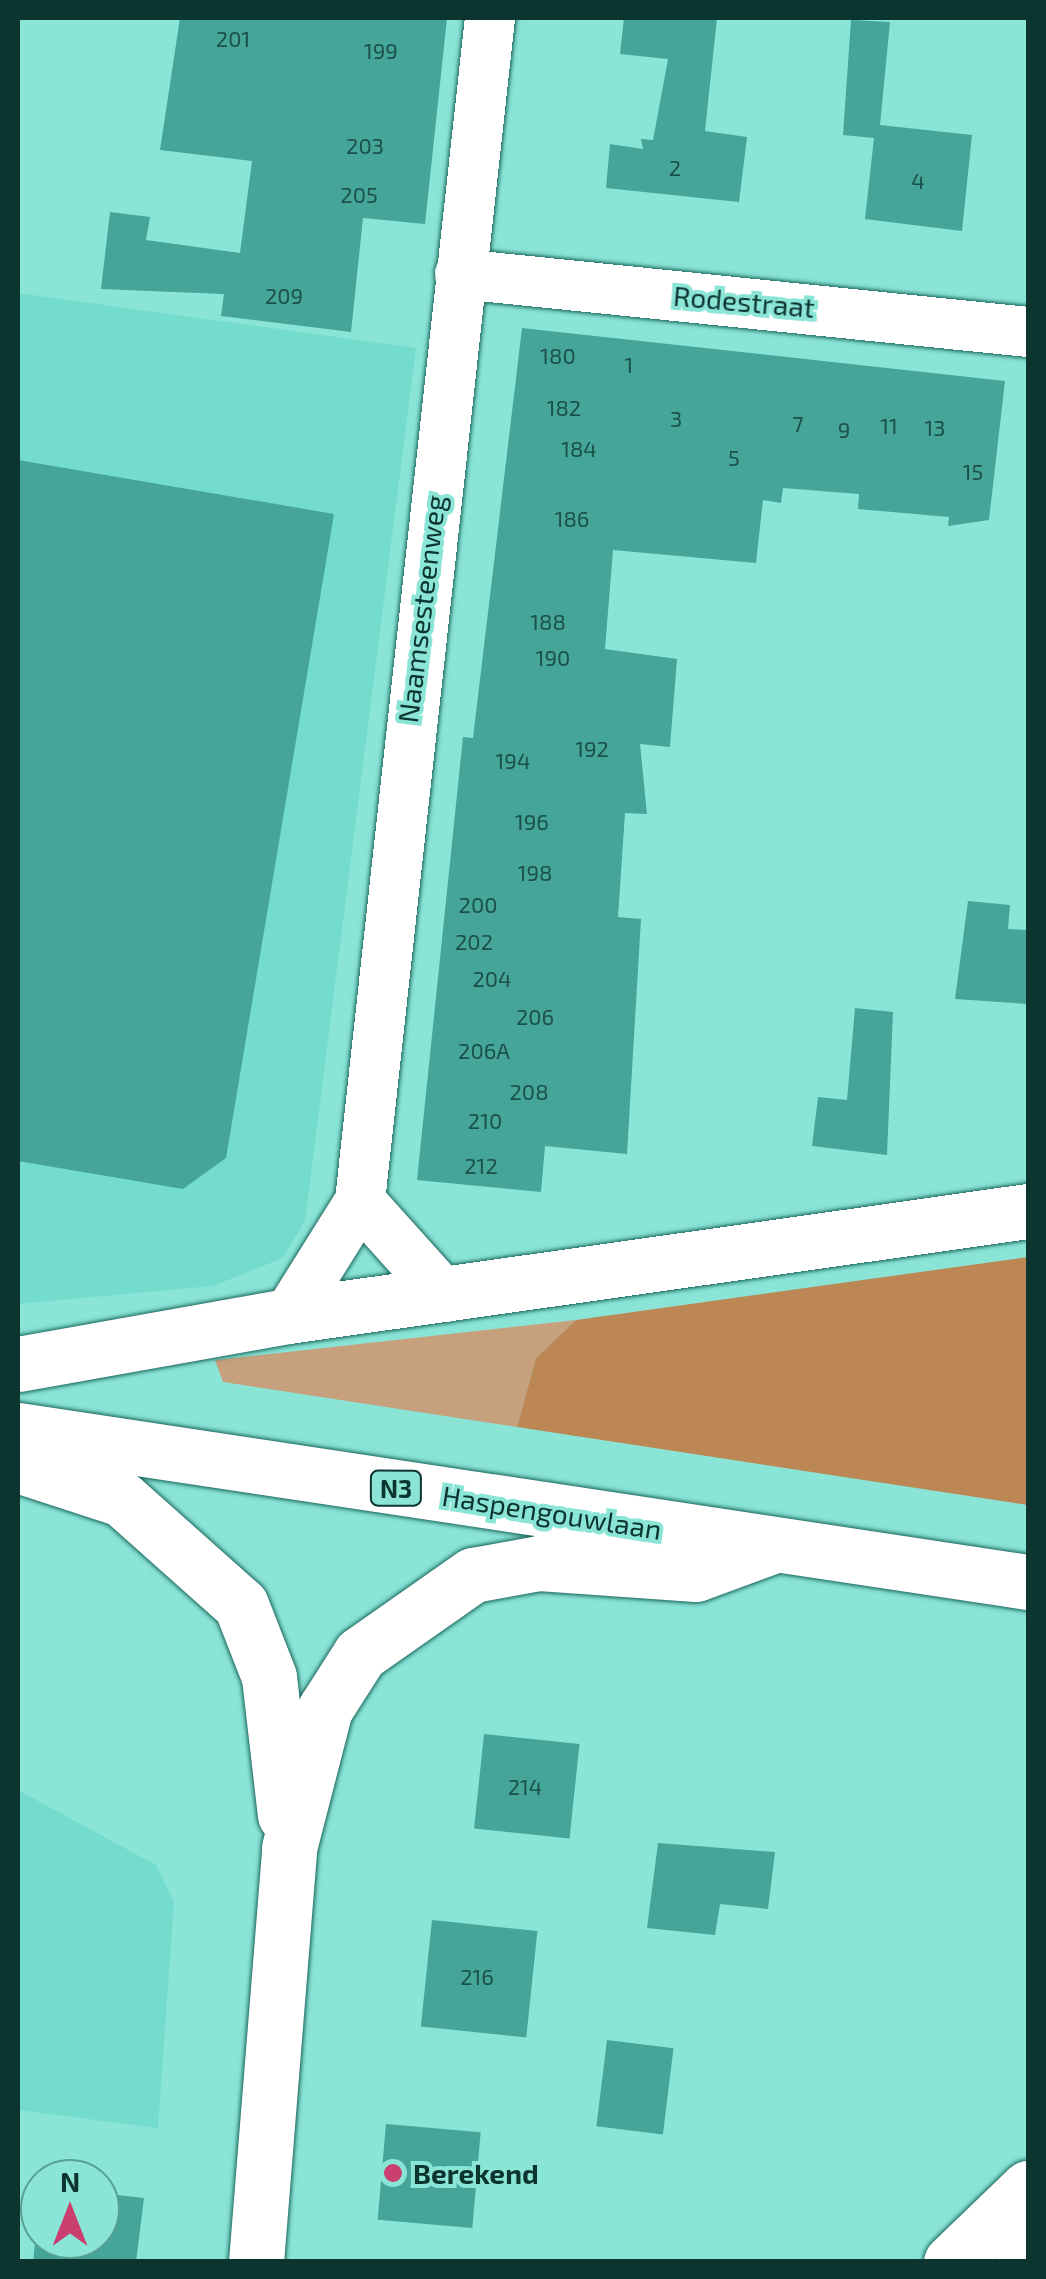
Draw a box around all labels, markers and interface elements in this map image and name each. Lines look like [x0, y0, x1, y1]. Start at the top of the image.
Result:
house number: 201 [216, 26, 250, 52]
house number: 199 [364, 38, 398, 64]
house number: 203 [346, 133, 384, 159]
house number: 2 [669, 155, 681, 181]
house number: 4 [911, 168, 925, 194]
house number: 205 [340, 182, 378, 208]
street label: Rodestraat [672, 278, 816, 324]
house number: 209 [265, 283, 303, 309]
house number: 180 [540, 343, 576, 369]
house number: 1 [625, 352, 633, 378]
house number: 182 [547, 395, 581, 421]
house number: 3 [670, 406, 682, 432]
house number: 7 [792, 411, 804, 437]
house number: 11 [880, 413, 898, 439]
house number: 13 [925, 415, 945, 441]
house number: 9 [838, 417, 850, 443]
house number: 184 [561, 436, 597, 462]
house number: 5 [728, 445, 740, 471]
house number: 15 [963, 459, 983, 485]
street label: Naamsesteenweg [390, 493, 452, 725]
house number: 186 [555, 506, 589, 532]
house number: 188 [530, 609, 566, 635]
house number: 190 [536, 645, 570, 671]
house number: 192 [575, 736, 609, 762]
house number: 194 [496, 748, 530, 774]
house number: 196 [515, 809, 549, 835]
house number: 198 [518, 860, 552, 886]
house number: 200 [459, 892, 497, 918]
house number: 202 [455, 929, 493, 955]
house number: 204 [472, 966, 512, 992]
house number: 206 [516, 1004, 554, 1030]
house number: 206A [458, 1038, 510, 1064]
house number: 208 [510, 1079, 548, 1105]
house number: 210 [468, 1108, 502, 1134]
house number: 212 [464, 1153, 498, 1179]
road number: N3 [368, 1468, 424, 1508]
street label: Haspengouwlaan [440, 1478, 664, 1546]
house number: 214 [508, 1774, 542, 1800]
house number: 216 [460, 1964, 494, 1990]
place label: Berekend [413, 2156, 539, 2190]
north arrow [20, 2159, 120, 2259]
marker: Berekend [382, 2162, 404, 2184]
text: N [60, 2164, 80, 2198]

